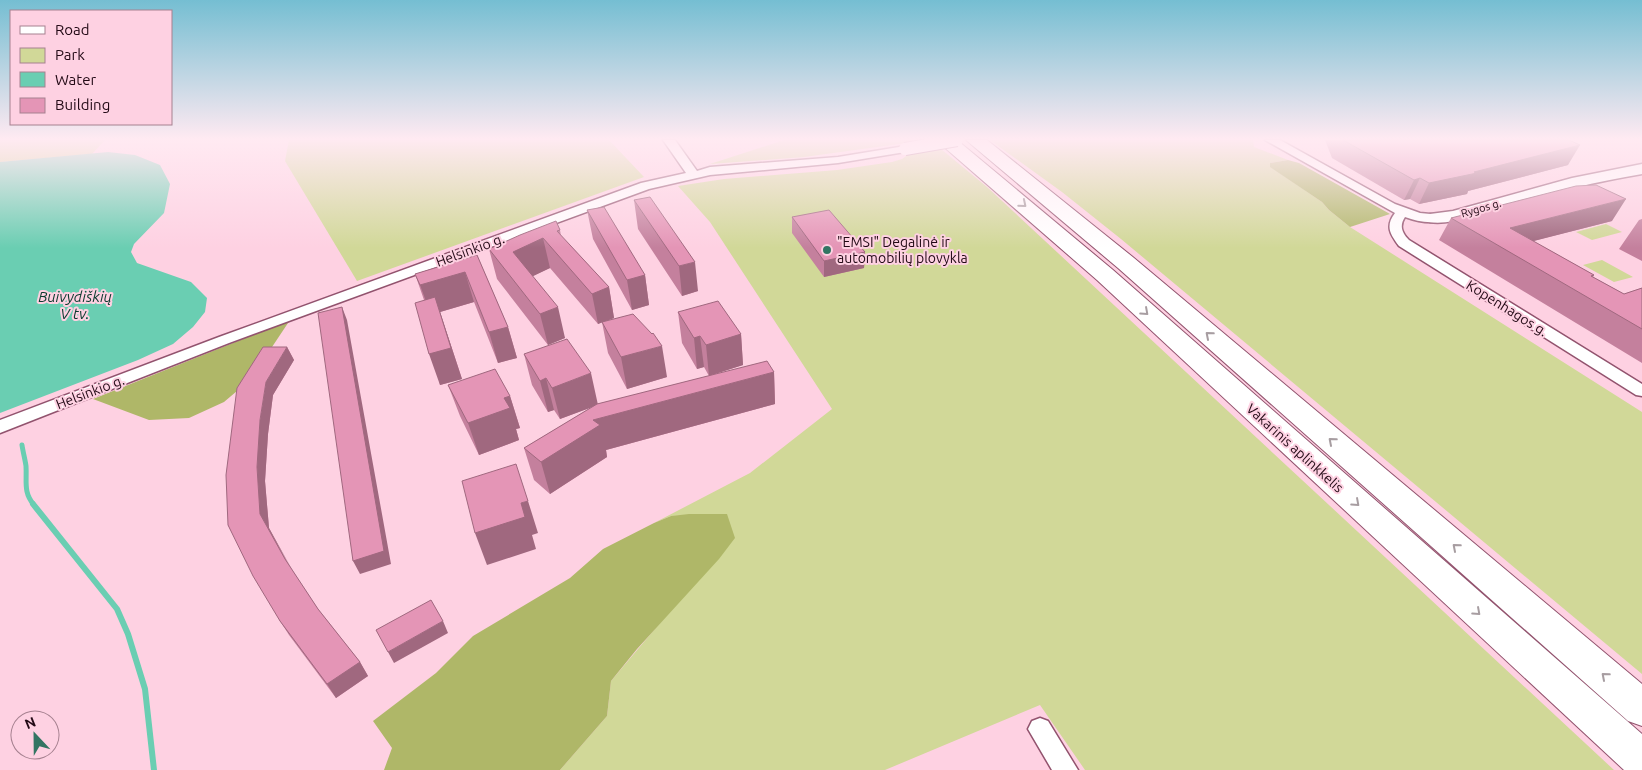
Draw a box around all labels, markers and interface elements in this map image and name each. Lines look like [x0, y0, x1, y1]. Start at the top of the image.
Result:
legend [10, 10, 172, 125]
text: Road [55, 21, 90, 38]
text: Park [55, 46, 85, 63]
text: Water [55, 71, 96, 88]
text: Building [55, 96, 110, 113]
street label: Rygos g. [1460, 197, 1502, 219]
one-way arrow [1017, 199, 1026, 207]
street label: Helsinkio g. [433, 230, 507, 270]
place label: "EMSI" Degalinė ir automobilių plovykla [837, 234, 968, 266]
marker: "EMSI" Degalinė ir automobilių plovykla [821, 244, 833, 256]
street label: Kopenhagos g. [1463, 277, 1551, 339]
water label: Buivydiškių V tv. [38, 288, 112, 322]
one-way arrow [1140, 306, 1149, 315]
one-way arrow [1206, 331, 1215, 340]
street label: Helsinkio g. [54, 372, 126, 412]
street label: Vakarinis aplinkkelis [1243, 400, 1347, 496]
one-way arrow [1329, 437, 1338, 446]
one-way arrow [1351, 497, 1360, 506]
one-way arrow [1452, 543, 1461, 552]
one-way arrow [1472, 606, 1481, 615]
one-way arrow [1602, 673, 1611, 681]
north arrow [10, 710, 60, 760]
text: N [22, 714, 38, 732]

